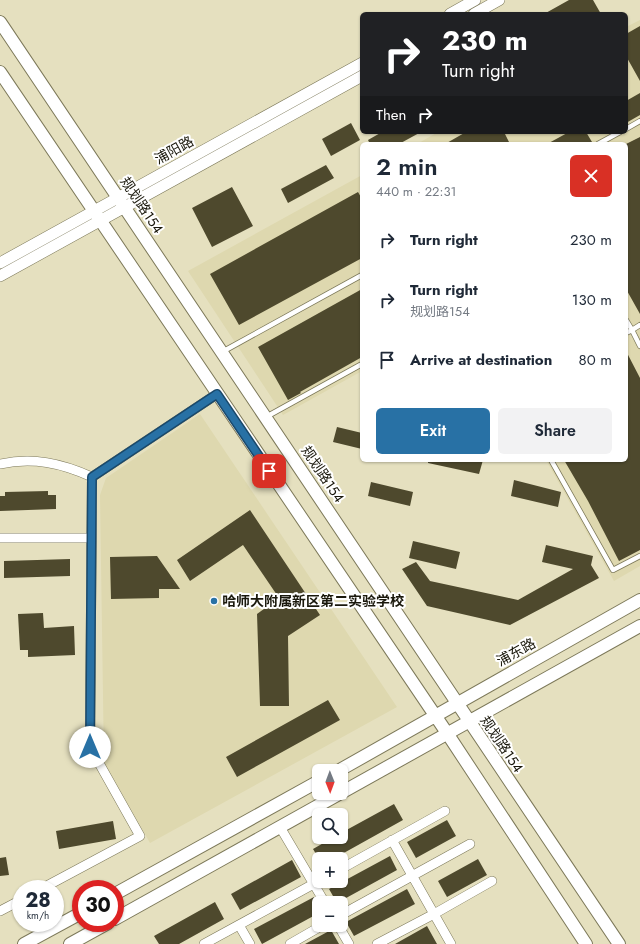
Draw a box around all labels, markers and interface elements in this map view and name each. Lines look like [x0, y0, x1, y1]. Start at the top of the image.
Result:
text: 230 m [442, 20, 528, 61]
icon: right [376, 28, 428, 80]
text: Turn right [442, 58, 514, 84]
text: Then [376, 104, 406, 126]
icon: right [414, 104, 436, 126]
street label: 浦阳路 [151, 131, 197, 169]
text: 2 min [376, 149, 438, 184]
button: close [570, 155, 612, 197]
street label: 规划路154 [116, 173, 168, 237]
text: 440 m · 22:31 [376, 182, 456, 201]
icon: right [376, 229, 398, 251]
text: Turn right [410, 229, 478, 251]
text: 230 m [570, 229, 612, 251]
text: Turn right [410, 279, 478, 301]
icon: right [376, 289, 398, 311]
text: 130 m [572, 289, 612, 311]
text: 规划路154 [410, 302, 470, 321]
icon: arrive [376, 349, 398, 371]
text: Arrive at destination [410, 349, 552, 371]
text: 80 m [579, 349, 612, 371]
button: Exit [376, 408, 490, 454]
button: Share [498, 408, 612, 454]
street label: 规划路154 [297, 442, 349, 506]
pin [252, 454, 286, 488]
icon: arrive [258, 460, 280, 482]
place label: 哈师大附属新区第二实验学校 [222, 591, 404, 611]
marker: 哈师大附属新区第二实验学校 [209, 596, 219, 606]
street label: 浦东路 [493, 633, 539, 671]
street label: 规划路154 [476, 712, 528, 776]
position arrow [69, 726, 111, 768]
north arrow [312, 764, 348, 800]
map controls [312, 764, 348, 932]
button: search [312, 808, 348, 844]
button: + [312, 852, 348, 888]
speed limit sign: 30 [72, 880, 124, 932]
text: 28 [25, 886, 51, 915]
button: − [312, 896, 348, 932]
text: km/h [27, 908, 49, 923]

